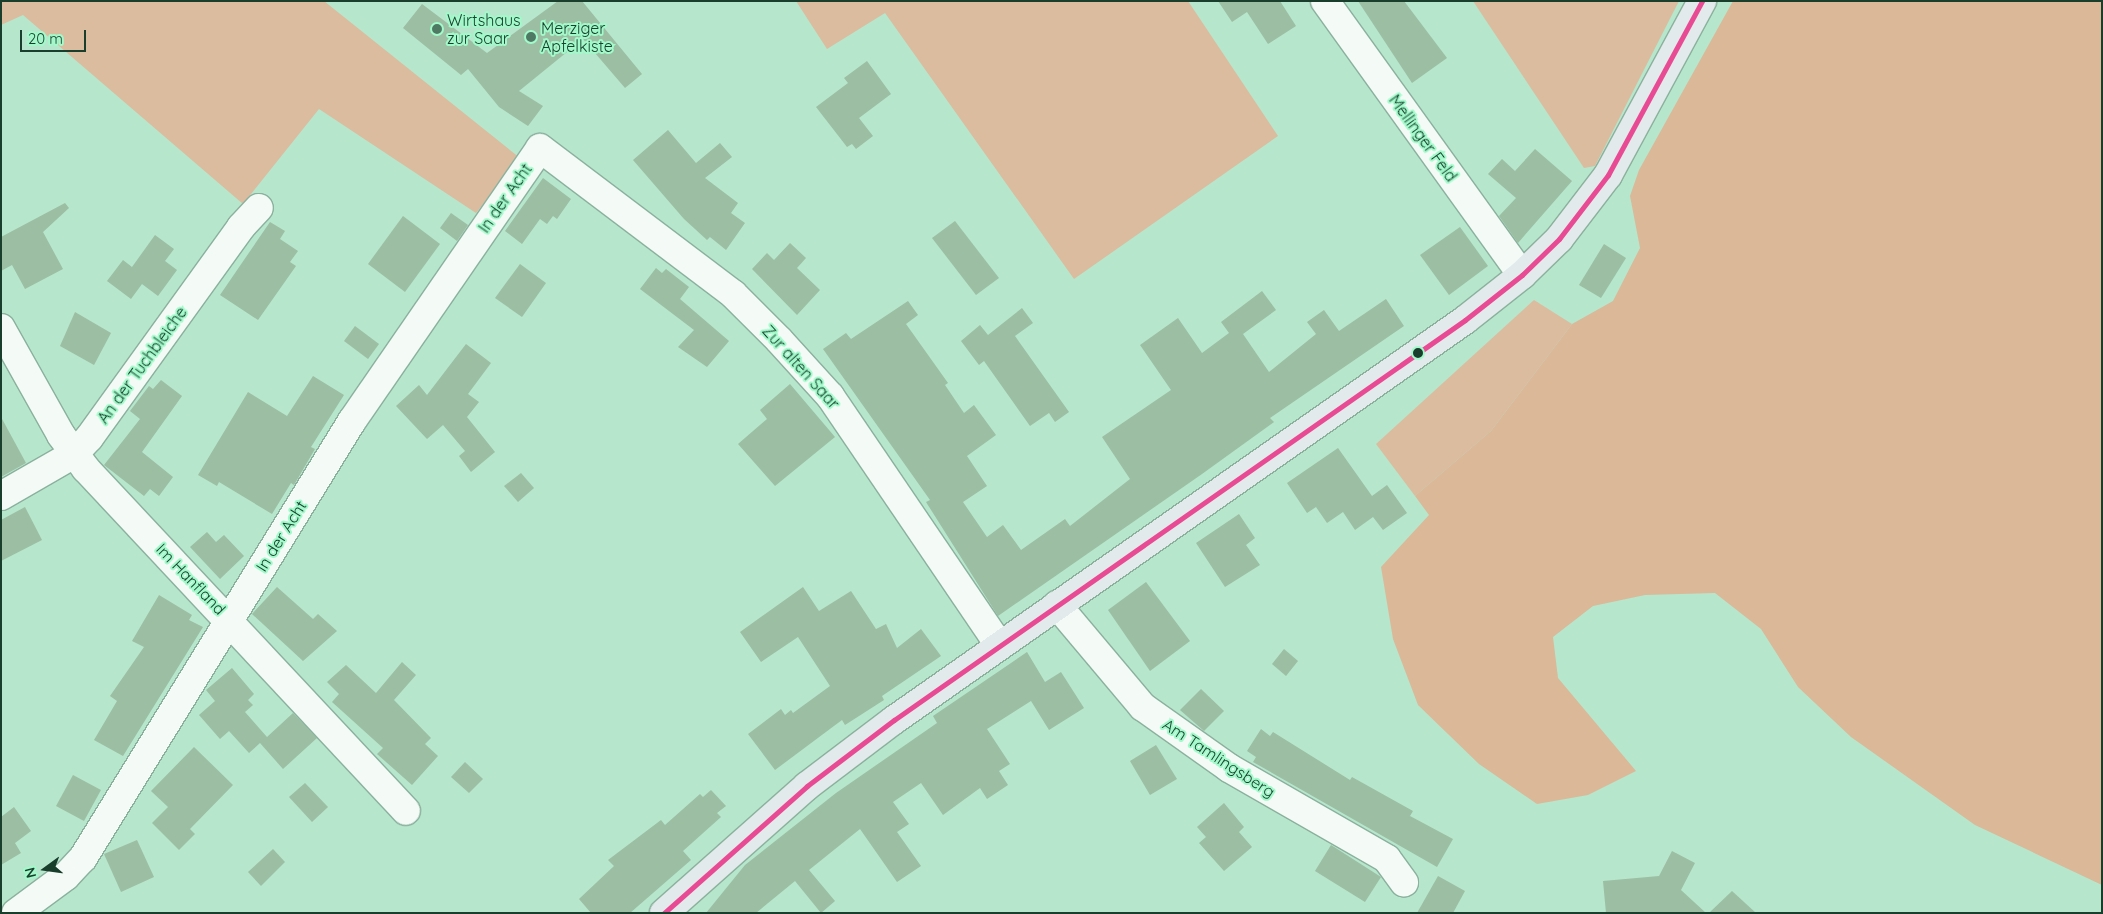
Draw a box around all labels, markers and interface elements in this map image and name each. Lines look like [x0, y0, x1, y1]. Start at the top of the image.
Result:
place label: Wirtshaus zur Saar [447, 10, 521, 48]
place label: Merziger Apfelkiste [541, 18, 613, 56]
scale bar [22, 20, 89, 52]
marker: Wirtshaus zur Saar [431, 23, 443, 35]
text: 20 m [28, 29, 63, 48]
marker: Merziger Apfelkiste [525, 31, 537, 43]
street label: Mellinger Feld [1385, 91, 1461, 185]
street label: In der Acht [474, 160, 536, 236]
street label: An der Tuchbleiche [93, 303, 191, 427]
street label: Zur alten Saar [758, 321, 844, 413]
unlabelled marker [1413, 348, 1423, 358]
street label: In der Acht [252, 497, 310, 575]
street label: Im Hanfland [152, 539, 230, 619]
street label: Am Tamlingsberg [1159, 715, 1279, 801]
north arrow [20, 844, 70, 894]
text: N [20, 865, 40, 880]

